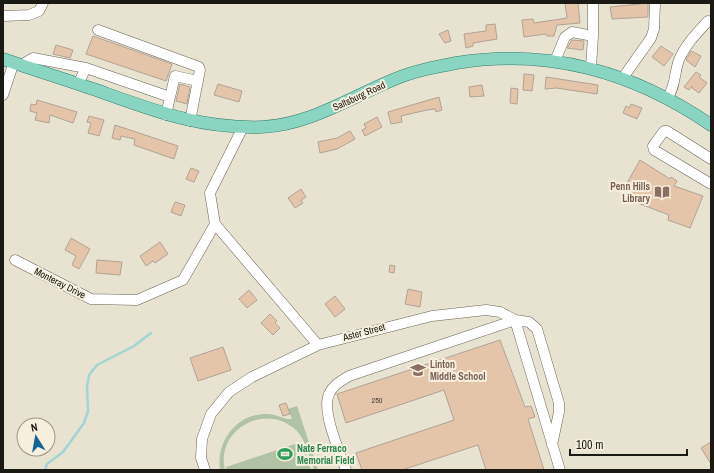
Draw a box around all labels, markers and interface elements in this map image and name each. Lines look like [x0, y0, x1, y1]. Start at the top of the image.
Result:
street label: Saltsburg Road [331, 78, 387, 114]
place label: Penn Hills Library [610, 180, 650, 205]
library icon: Penn Hills Library [653, 183, 671, 201]
street label: Monteray Drive [32, 264, 88, 302]
street label: Aster Street [340, 320, 387, 344]
place label: Linton Middle School [430, 358, 486, 383]
school or university icon: Linton Middle School [409, 361, 427, 379]
house number: 250 [372, 395, 383, 405]
north arrow [16, 417, 56, 457]
text: N [30, 420, 39, 435]
scale bar [570, 431, 687, 457]
text: 100 m [576, 437, 603, 453]
place label: Nate Ferraco Memorial Field [297, 442, 354, 467]
sports icon: Nate Ferraco Memorial Field [276, 445, 294, 463]

